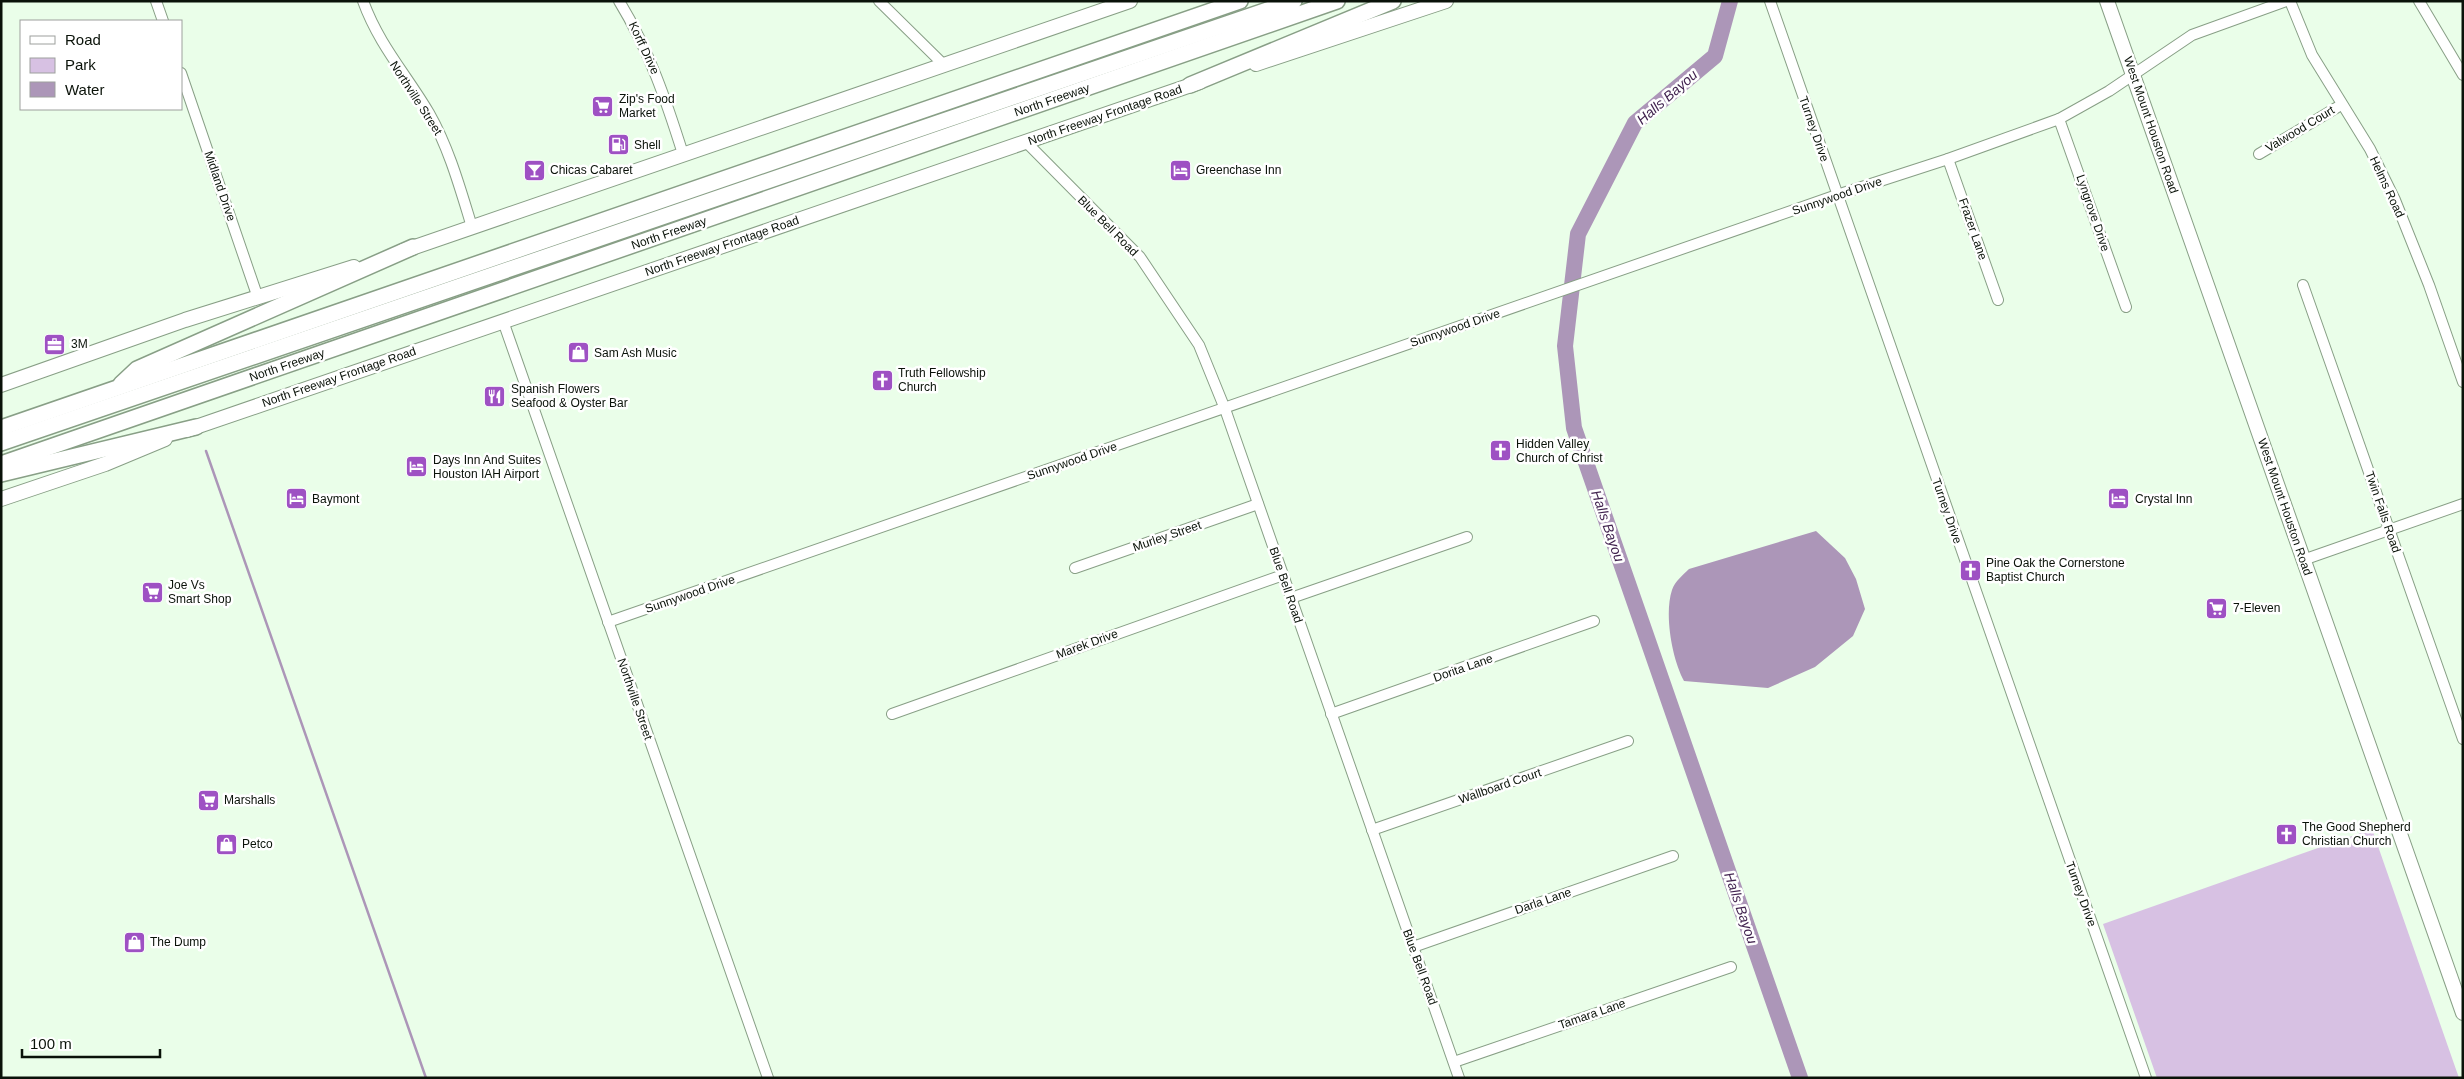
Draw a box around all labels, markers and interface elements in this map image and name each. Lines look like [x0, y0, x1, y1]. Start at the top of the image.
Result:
street label: Korff Drive [626, 19, 662, 77]
legend [20, 20, 182, 110]
text: Road [65, 31, 101, 48]
street label: West Mount Houston Road [2121, 55, 2181, 195]
text: Park [65, 56, 96, 73]
street label: Northville Street [387, 58, 445, 138]
water label: Halls Bayou [1634, 66, 1701, 128]
text: Water [65, 81, 104, 98]
street label: North Freeway [1013, 81, 1091, 119]
street label: North Freeway Frontage Road [1026, 82, 1184, 148]
place label: Zip's Food Market [619, 92, 675, 120]
supermarket icon: Zip's Food Market [591, 94, 615, 118]
street label: Turney Drive [1796, 94, 1832, 164]
street label: Valwood Court [2263, 103, 2338, 155]
fuel station icon: Shell [606, 133, 630, 157]
place label: Shell [634, 138, 661, 152]
street label: Midland Drive [201, 149, 239, 223]
street label: Helms Road [2367, 154, 2407, 220]
bar icon: Chicas Cabaret [522, 158, 546, 182]
hotel icon: Greenchase Inn [1168, 158, 1192, 182]
place label: Chicas Cabaret [550, 163, 633, 177]
place label: Greenchase Inn [1196, 163, 1281, 177]
street label: Lyngrove Drive [2073, 173, 2113, 254]
street label: Sunnywood Drive [1790, 174, 1884, 218]
street label: Blue Bell Road [1075, 193, 1141, 259]
street label: Frazer Lane [1956, 196, 1990, 262]
street label: North Freeway Frontage Road [643, 213, 801, 279]
street label: North Freeway [630, 214, 708, 252]
street label: Sunnywood Drive [1408, 306, 1502, 350]
office icon: 3M [43, 332, 67, 356]
place label: 3M [71, 337, 88, 351]
shop icon: Sam Ash Music [566, 341, 590, 365]
street label: North Freeway Frontage Road [260, 344, 418, 410]
street label: North Freeway [248, 346, 326, 384]
place label: Sam Ash Music [594, 346, 677, 360]
place label: Truth Fellowship Church [898, 366, 986, 394]
church icon: Truth Fellowship Church [870, 368, 894, 392]
place label: Spanish Flowers Seafood & Oyster Bar [511, 382, 628, 410]
restaurant icon: Spanish Flowers Seafood & Oyster Bar [483, 384, 507, 408]
place label: Hidden Valley Church of Christ [1516, 437, 1603, 465]
street label: West Mount Houston Road [2255, 437, 2315, 577]
street label: Sunnywood Drive [1025, 439, 1119, 483]
church icon: Hidden Valley Church of Christ [1488, 439, 1512, 463]
place label: Days Inn And Suites Houston IAH Airport [433, 453, 541, 481]
hotel icon: Days Inn And Suites Houston IAH Airport [405, 455, 429, 479]
street label: Twin Falls Road [2362, 469, 2404, 555]
street label: Turney Drive [1929, 476, 1965, 546]
hotel icon: Baymont [284, 487, 308, 511]
hotel icon: Crystal Inn [2107, 487, 2131, 511]
water label: Halls Bayou [1588, 488, 1628, 564]
place label: Baymont [312, 492, 360, 506]
place label: Crystal Inn [2135, 492, 2192, 506]
street label: Murley Street [1131, 518, 1204, 554]
street label: Blue Bell Road [1266, 545, 1306, 625]
place label: Pine Oak the Cornerstone Baptist Church [1986, 556, 2125, 584]
church icon: Pine Oak the Cornerstone Baptist Church [1958, 558, 1982, 582]
street label: Sunnywood Drive [643, 572, 737, 616]
place label: Joe Vs Smart Shop [168, 578, 232, 606]
supermarket icon: Joe Vs Smart Shop [140, 580, 164, 604]
supermarket icon: 7-Eleven [2205, 596, 2229, 620]
place label: 7-Eleven [2233, 601, 2280, 615]
street label: Marek Drive [1054, 626, 1120, 662]
street label: Dorita Lane [1431, 651, 1495, 685]
street label: Northville Street [614, 656, 656, 742]
street label: Wallboard Court [1457, 765, 1544, 807]
supermarket icon: Marshalls [196, 788, 220, 812]
place label: Marshalls [224, 793, 275, 807]
place label: The Good Shepherd Christian Church [2302, 820, 2411, 848]
church icon: The Good Shepherd Christian Church [2274, 822, 2298, 846]
shop icon: Petco [214, 832, 238, 856]
place label: Petco [242, 837, 273, 851]
street label: Turney Drive [2063, 860, 2099, 929]
water label: Halls Bayou [1721, 870, 1761, 946]
street label: Darla Lane [1513, 885, 1573, 917]
street label: Blue Bell Road [1400, 927, 1440, 1007]
shop icon: The Dump [122, 930, 146, 954]
place label: The Dump [150, 935, 206, 949]
street label: Tamara Lane [1557, 996, 1628, 1032]
scale bar [22, 1026, 160, 1058]
text: 100 m [30, 1035, 72, 1052]

